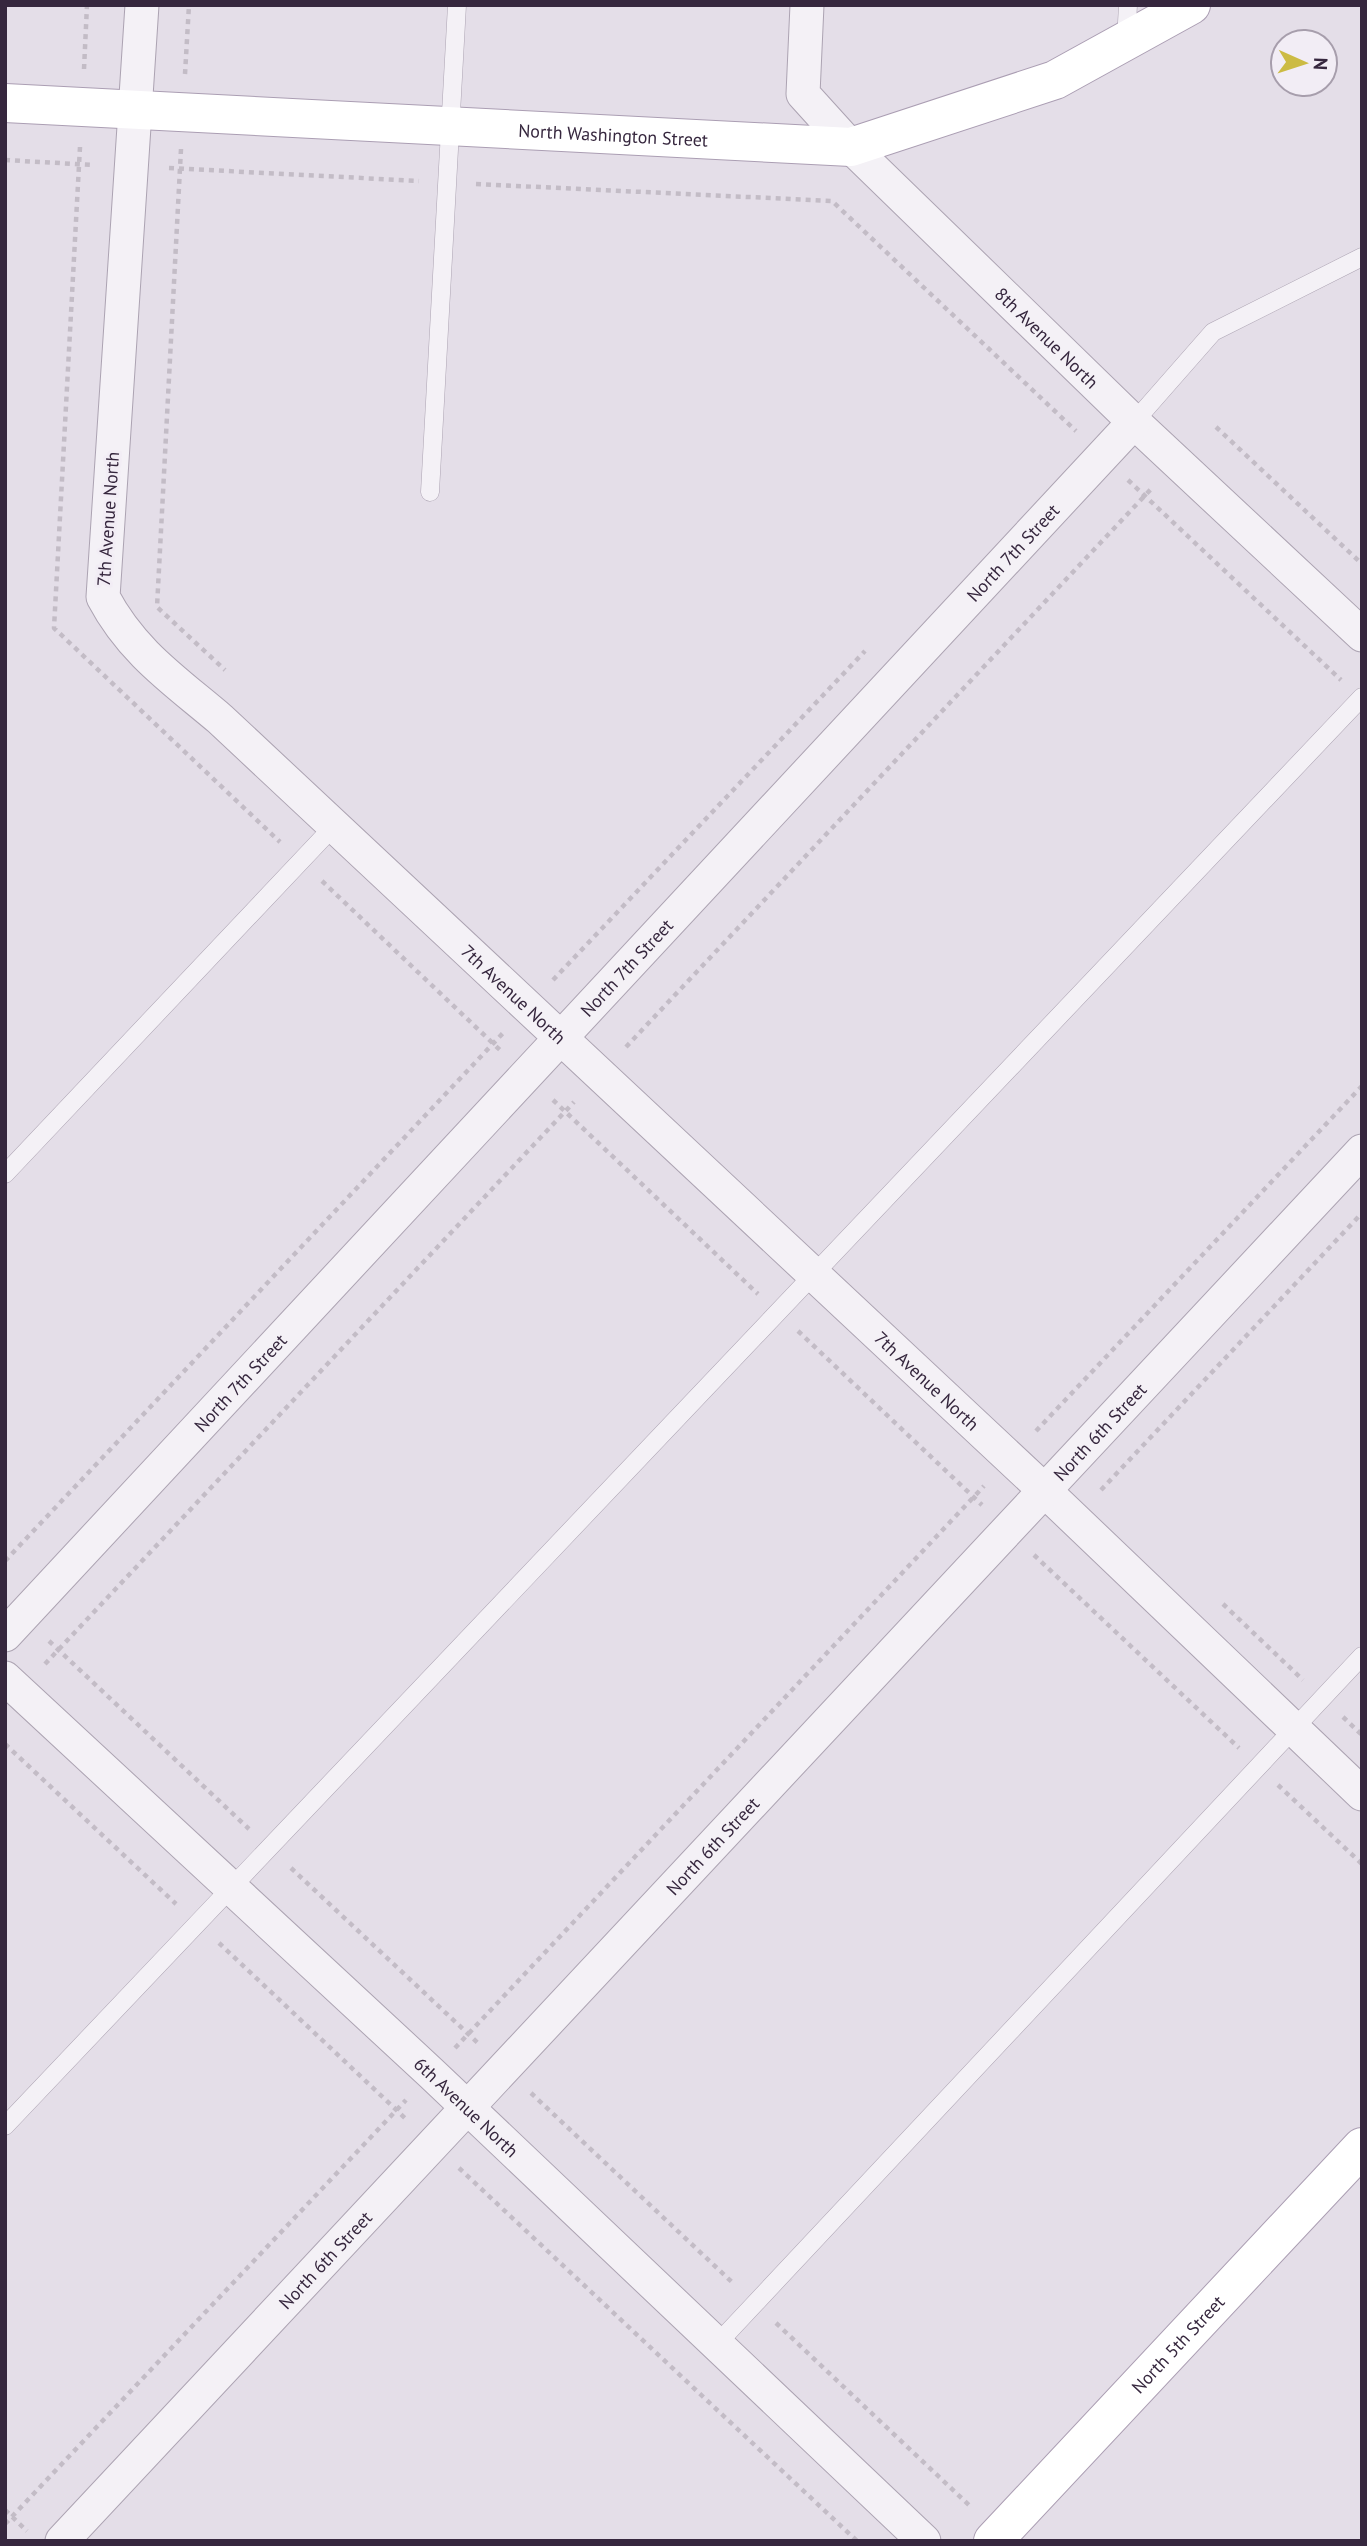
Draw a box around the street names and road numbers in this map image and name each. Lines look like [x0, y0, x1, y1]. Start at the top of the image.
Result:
street label: North Washington Street [518, 118, 709, 151]
street label: 8th Avenue North [990, 282, 1104, 393]
street label: 7th Avenue North [92, 451, 124, 587]
street label: North 7th Street [962, 499, 1064, 606]
street label: North 7th Street [575, 914, 677, 1021]
street label: 7th Avenue North [457, 939, 571, 1048]
street label: 7th Avenue North [870, 1326, 984, 1435]
street label: North 7th Street [189, 1329, 291, 1436]
street label: North 6th Street [1048, 1378, 1151, 1485]
street label: North 6th Street [661, 1792, 764, 1900]
street label: 6th Avenue North [409, 2052, 524, 2162]
street label: North 6th Street [274, 2206, 376, 2314]
street label: North 5th Street [1126, 2290, 1229, 2398]

